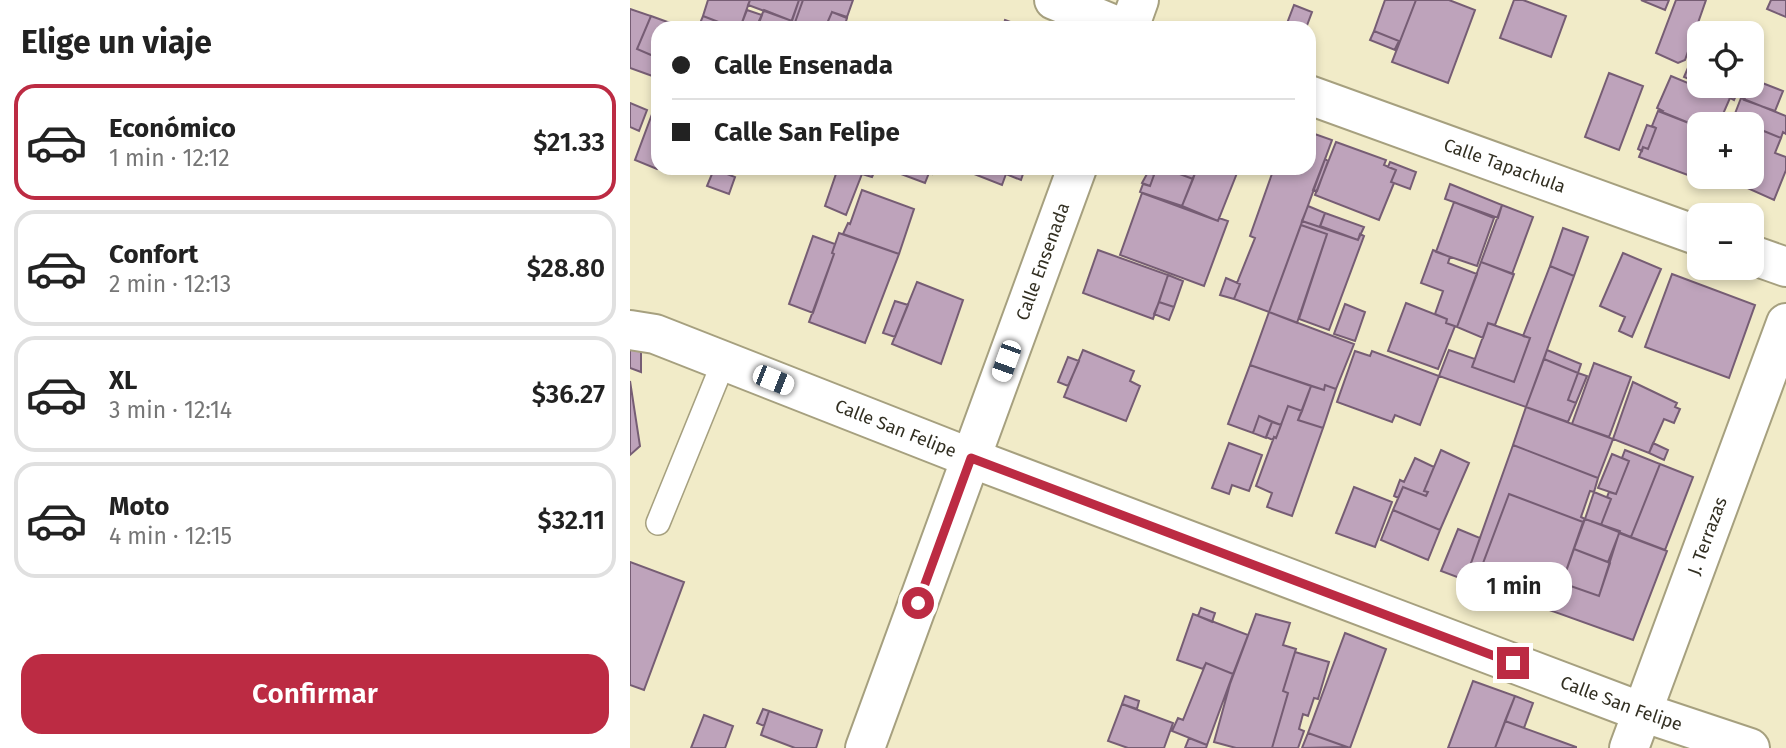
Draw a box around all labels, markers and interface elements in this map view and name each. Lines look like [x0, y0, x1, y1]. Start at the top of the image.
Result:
map controls [1687, 21, 1764, 280]
button: locate [1687, 21, 1764, 98]
text: Elige un viaje [21, 23, 212, 61]
text: Calle Ensenada [714, 50, 893, 81]
icon: car [25, 111, 88, 174]
button: + [1687, 112, 1764, 189]
text: Económico [109, 113, 236, 144]
text: Calle San Felipe [714, 117, 900, 148]
text: $21.33 [533, 127, 605, 158]
street label: Calle Tapachula [1441, 134, 1568, 198]
text: 1 min · 12:12 [109, 144, 230, 172]
street label: Calle Ensenada [1011, 200, 1074, 323]
button: − [1687, 203, 1764, 280]
icon: car [25, 237, 88, 300]
text: Confort [109, 239, 198, 270]
text: $28.80 [527, 253, 605, 284]
text: 2 min · 12:13 [109, 270, 231, 298]
car [989, 338, 1024, 384]
car [750, 362, 797, 398]
icon: car [25, 363, 88, 426]
text: XL [109, 365, 137, 396]
text: $36.27 [532, 379, 605, 410]
street label: Calle San Felipe [832, 395, 960, 462]
text: 3 min · 12:14 [109, 396, 232, 424]
icon: car [25, 489, 88, 552]
text: Moto [109, 491, 169, 522]
street label: J. Terrazas [1683, 494, 1732, 578]
text: $32.11 [537, 505, 605, 536]
text: 4 min · 12:15 [109, 522, 232, 550]
callout: 1 min [1455, 562, 1571, 610]
text: 1 min [1486, 572, 1542, 600]
route start [902, 587, 934, 619]
route end [1497, 647, 1529, 679]
button: Confirmar [21, 654, 609, 734]
street label: Calle San Felipe [1557, 671, 1685, 736]

